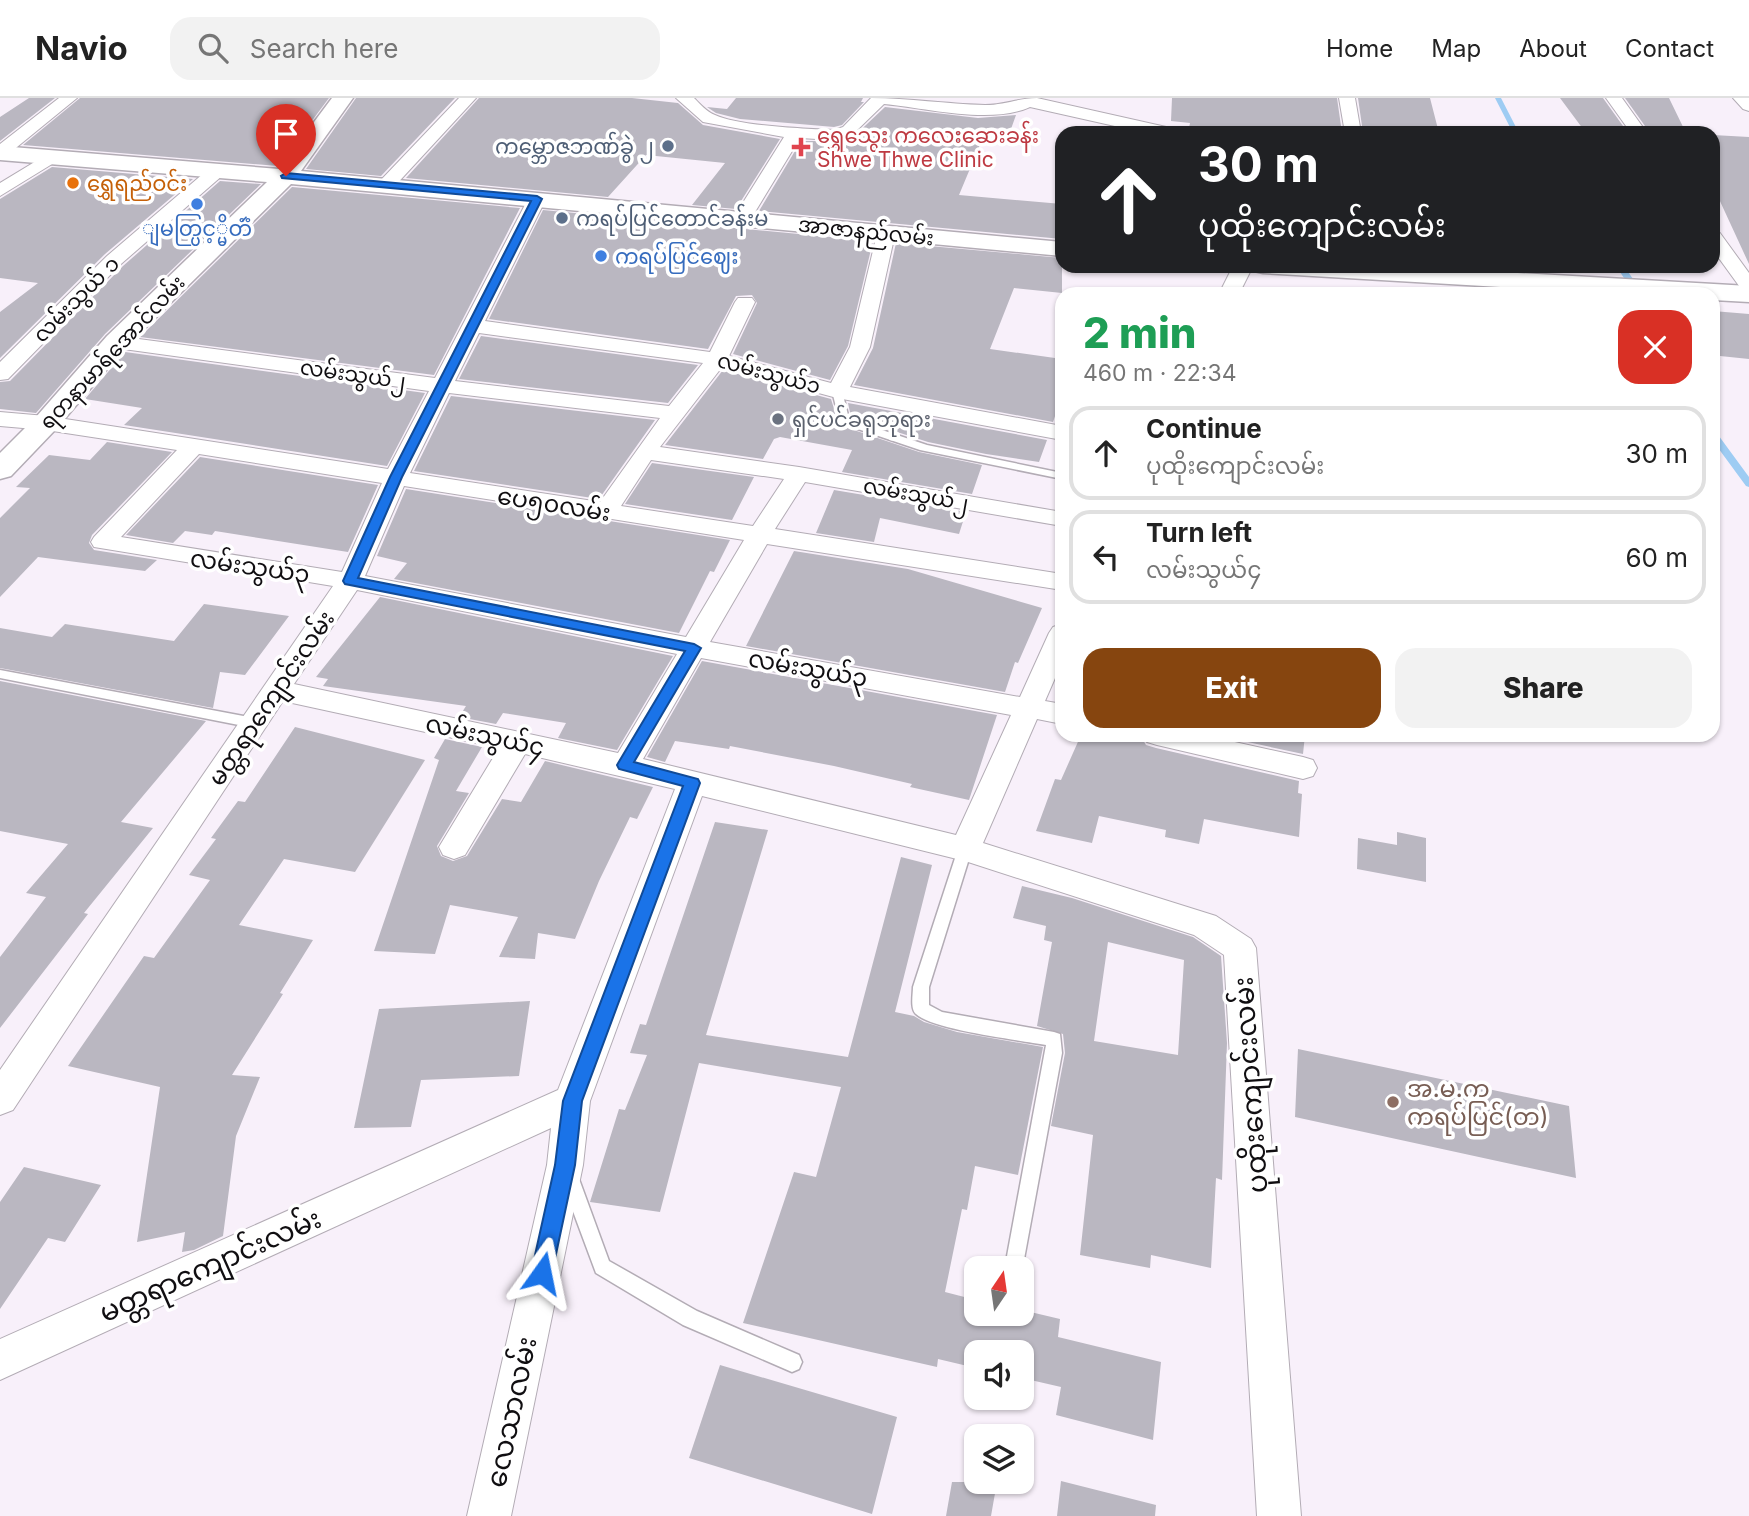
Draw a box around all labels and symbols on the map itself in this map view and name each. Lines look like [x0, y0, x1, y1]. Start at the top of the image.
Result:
pin [256, 104, 316, 176]
place label: ရွှေသွေး ကလေးဆေးခန်း Shwe Thwe Clinic [817, 120, 1039, 172]
place label: ကမ္ဘောဇဘဏ်ခွဲ ၂ [495, 131, 654, 164]
marker: ရွှေသွေး ကလေးဆေးခန်း Shwe Thwe Clinic [791, 137, 811, 157]
marker: ကမ္ဘောဇဘဏ်ခွဲ ၂ [660, 138, 676, 154]
place label: ရွှေရည်ဝင်း [87, 168, 187, 201]
marker: ရွှေရည်ဝင်း [65, 175, 81, 191]
marker: ျမတ္ပြင့္မိတၱဴ [189, 196, 205, 212]
place label: ကရပ်ပြင်တောင်ခန်းမ [576, 203, 768, 236]
street label: အာဇာနည်လမ်း [796, 208, 935, 256]
marker: ကရပ်ပြင်တောင်ခန်းမ [554, 210, 570, 226]
place label: ျမတ္ပြင့္မိတၱဴ [142, 213, 252, 247]
place label: ကရပ်ပြင်ဈေး [615, 241, 738, 274]
marker: ကရပ်ပြင်ဈေး [593, 248, 609, 264]
street label: လမ်းသွယ် ၁ [26, 249, 127, 350]
street label: ရတနာမာရ်အောင်လမ်း [32, 268, 194, 438]
street label: လမ်းသွယ်၁ [714, 344, 824, 403]
street label: လမ်းသွယ်၂ [298, 351, 408, 399]
place label: ရှင်ပင်ခရုဘုရား [792, 404, 931, 437]
marker: ရှင်ပင်ခရုဘုရား [770, 411, 786, 427]
street label: လမ်းသွယ်၂ [860, 469, 971, 520]
street label: ပေ၅၀လမ်း [494, 480, 613, 532]
street label: လမ်းသွယ်၃ [188, 542, 312, 594]
street label: မတ္တရာကျောင်းလမ်း [201, 604, 344, 794]
street label: လမ်းသွယ်၃ [745, 642, 870, 698]
street label: လမ်းသွယ်၄ [422, 707, 547, 767]
street label: ပုထိုးကျောင်းလမ်း [1224, 975, 1281, 1194]
place label: အ.မ.က ကရပ်ပြင်(တ) [1407, 1074, 1549, 1136]
marker: အ.မ.က ကရပ်ပြင်(တ) [1385, 1094, 1401, 1110]
street label: မတ္တရာကျောင်းလမ်း [93, 1200, 329, 1335]
position arrow [505, 1236, 579, 1310]
north arrow [964, 1256, 1034, 1326]
street label: လေသာလမ်း [477, 1333, 544, 1491]

